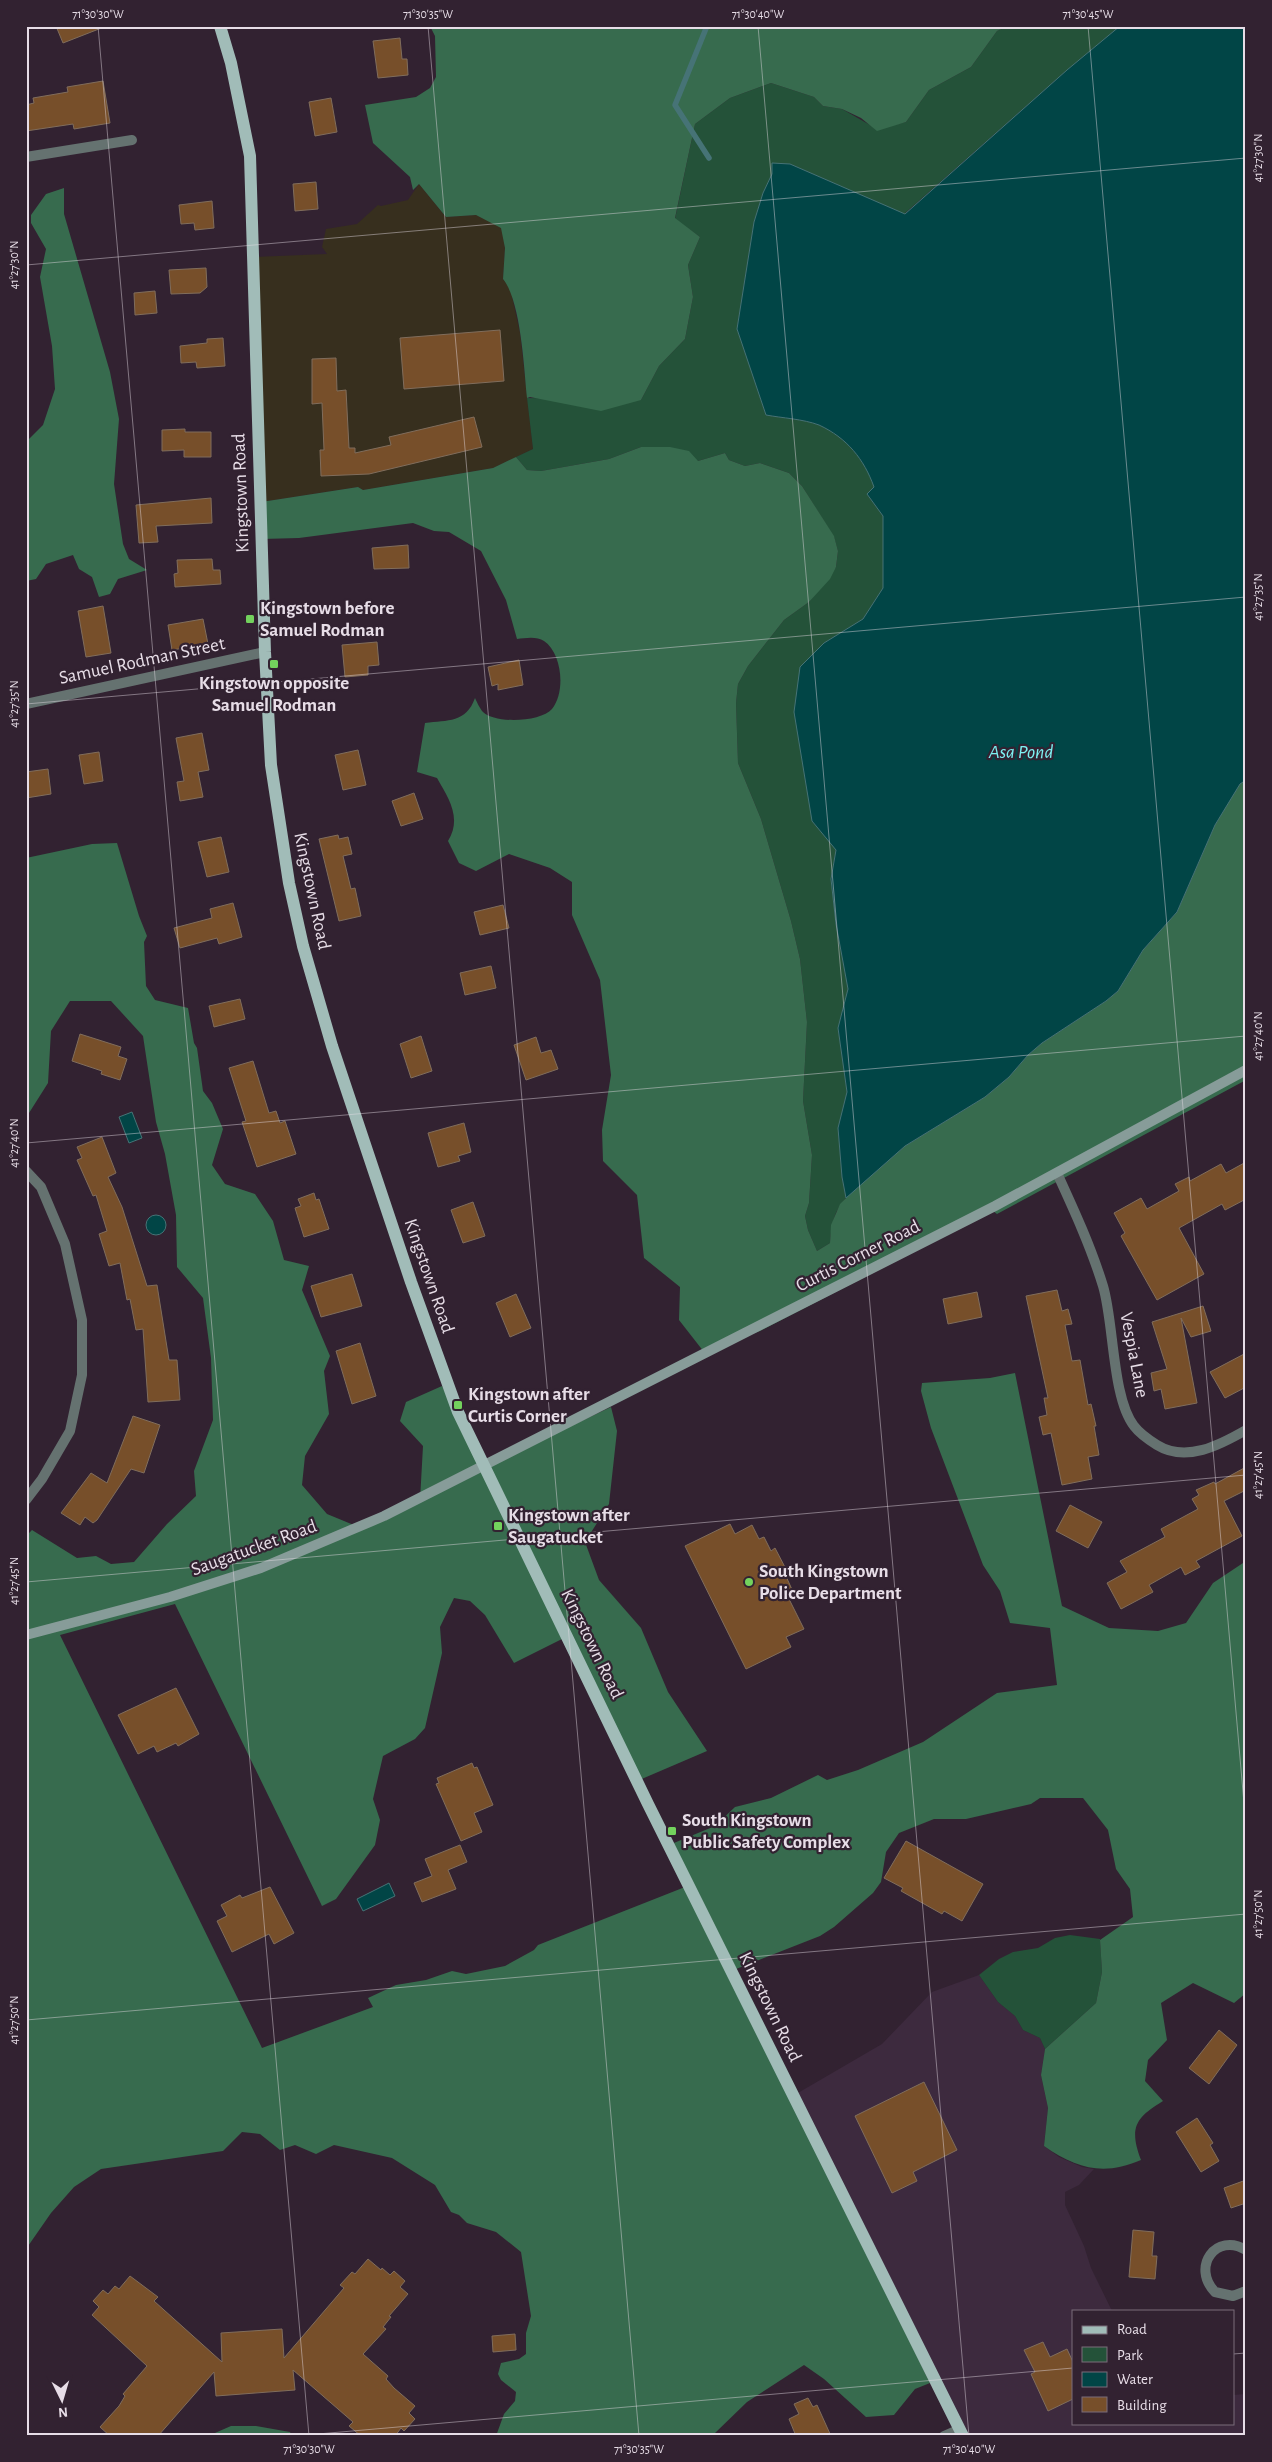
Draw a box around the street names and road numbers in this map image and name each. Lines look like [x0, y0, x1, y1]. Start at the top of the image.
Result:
street label: Kingstown Road [229, 433, 253, 553]
street label: Samuel Rodman Street [57, 634, 227, 688]
street label: Kingstown Road [290, 831, 334, 952]
street label: Kingstown Road [401, 1216, 457, 1336]
street label: Curtis Corner Road [793, 1216, 923, 1295]
street label: Vespia Lane [1116, 1311, 1152, 1399]
street label: Saugatucket Road [189, 1516, 319, 1580]
street label: Kingstown Road [557, 1586, 627, 1702]
street label: Kingstown Road [735, 1949, 805, 2065]

